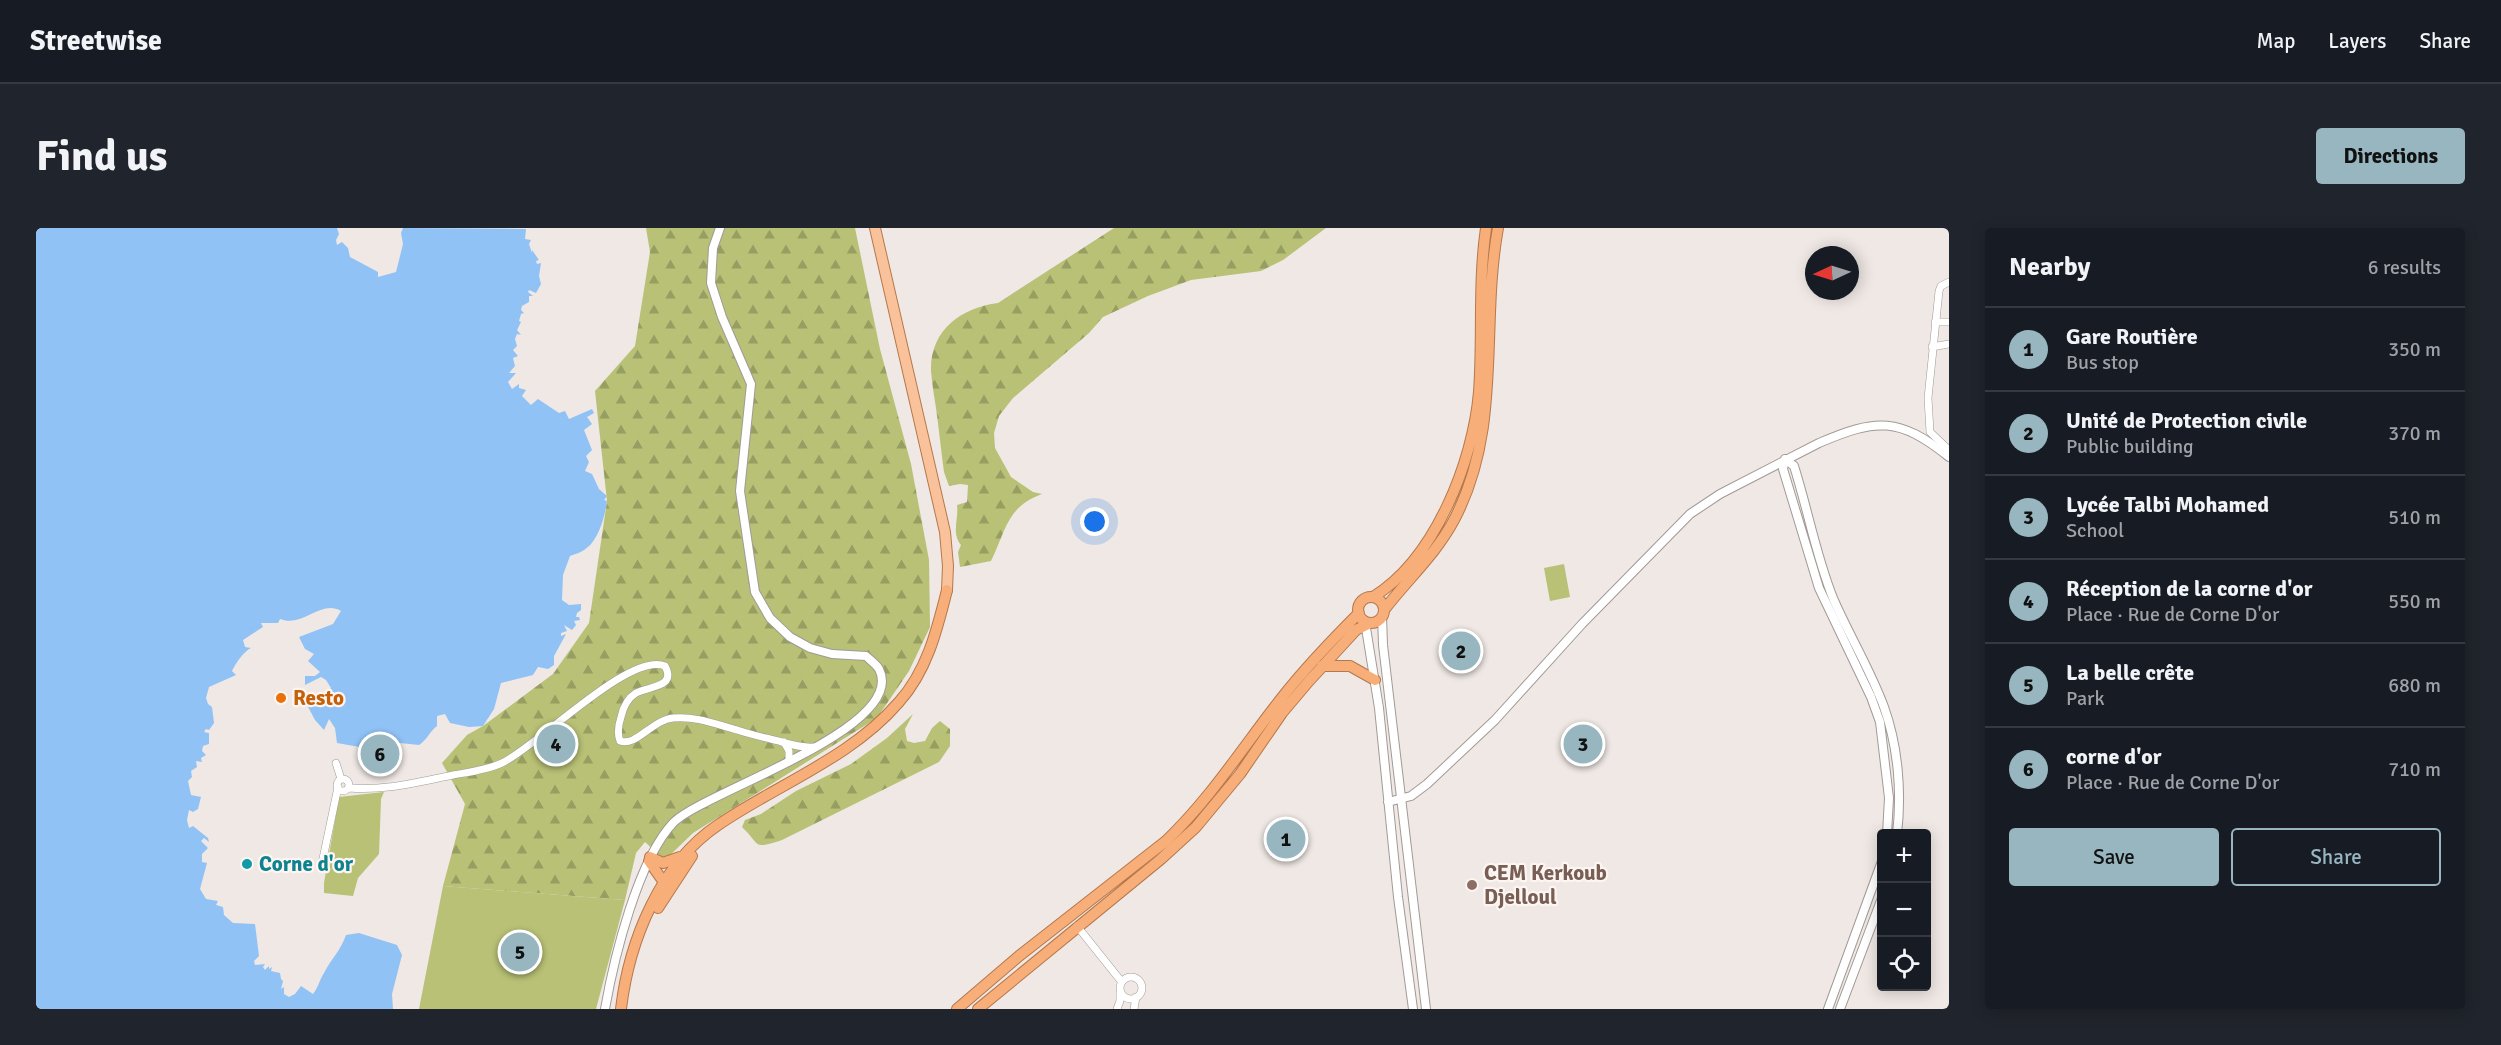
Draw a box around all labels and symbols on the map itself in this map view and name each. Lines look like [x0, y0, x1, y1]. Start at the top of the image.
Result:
north arrow [1805, 246, 1859, 300]
your location [1080, 507, 1109, 536]
pin: 2 [1442, 628, 1480, 674]
place label: Resto [293, 685, 344, 711]
marker: Resto [274, 691, 288, 705]
pin: 4 [536, 722, 576, 766]
pin: 3 [1564, 722, 1602, 766]
pin: 6 [360, 732, 400, 776]
pin: 1 [1266, 816, 1306, 862]
place label: Corne d'or [259, 851, 354, 877]
marker: Corne d'or [240, 857, 254, 871]
place label: CEM Kerkoub Djelloul [1484, 860, 1607, 910]
marker: CEM Kerkoub Djelloul [1465, 878, 1479, 892]
pin: 5 [500, 930, 540, 974]

